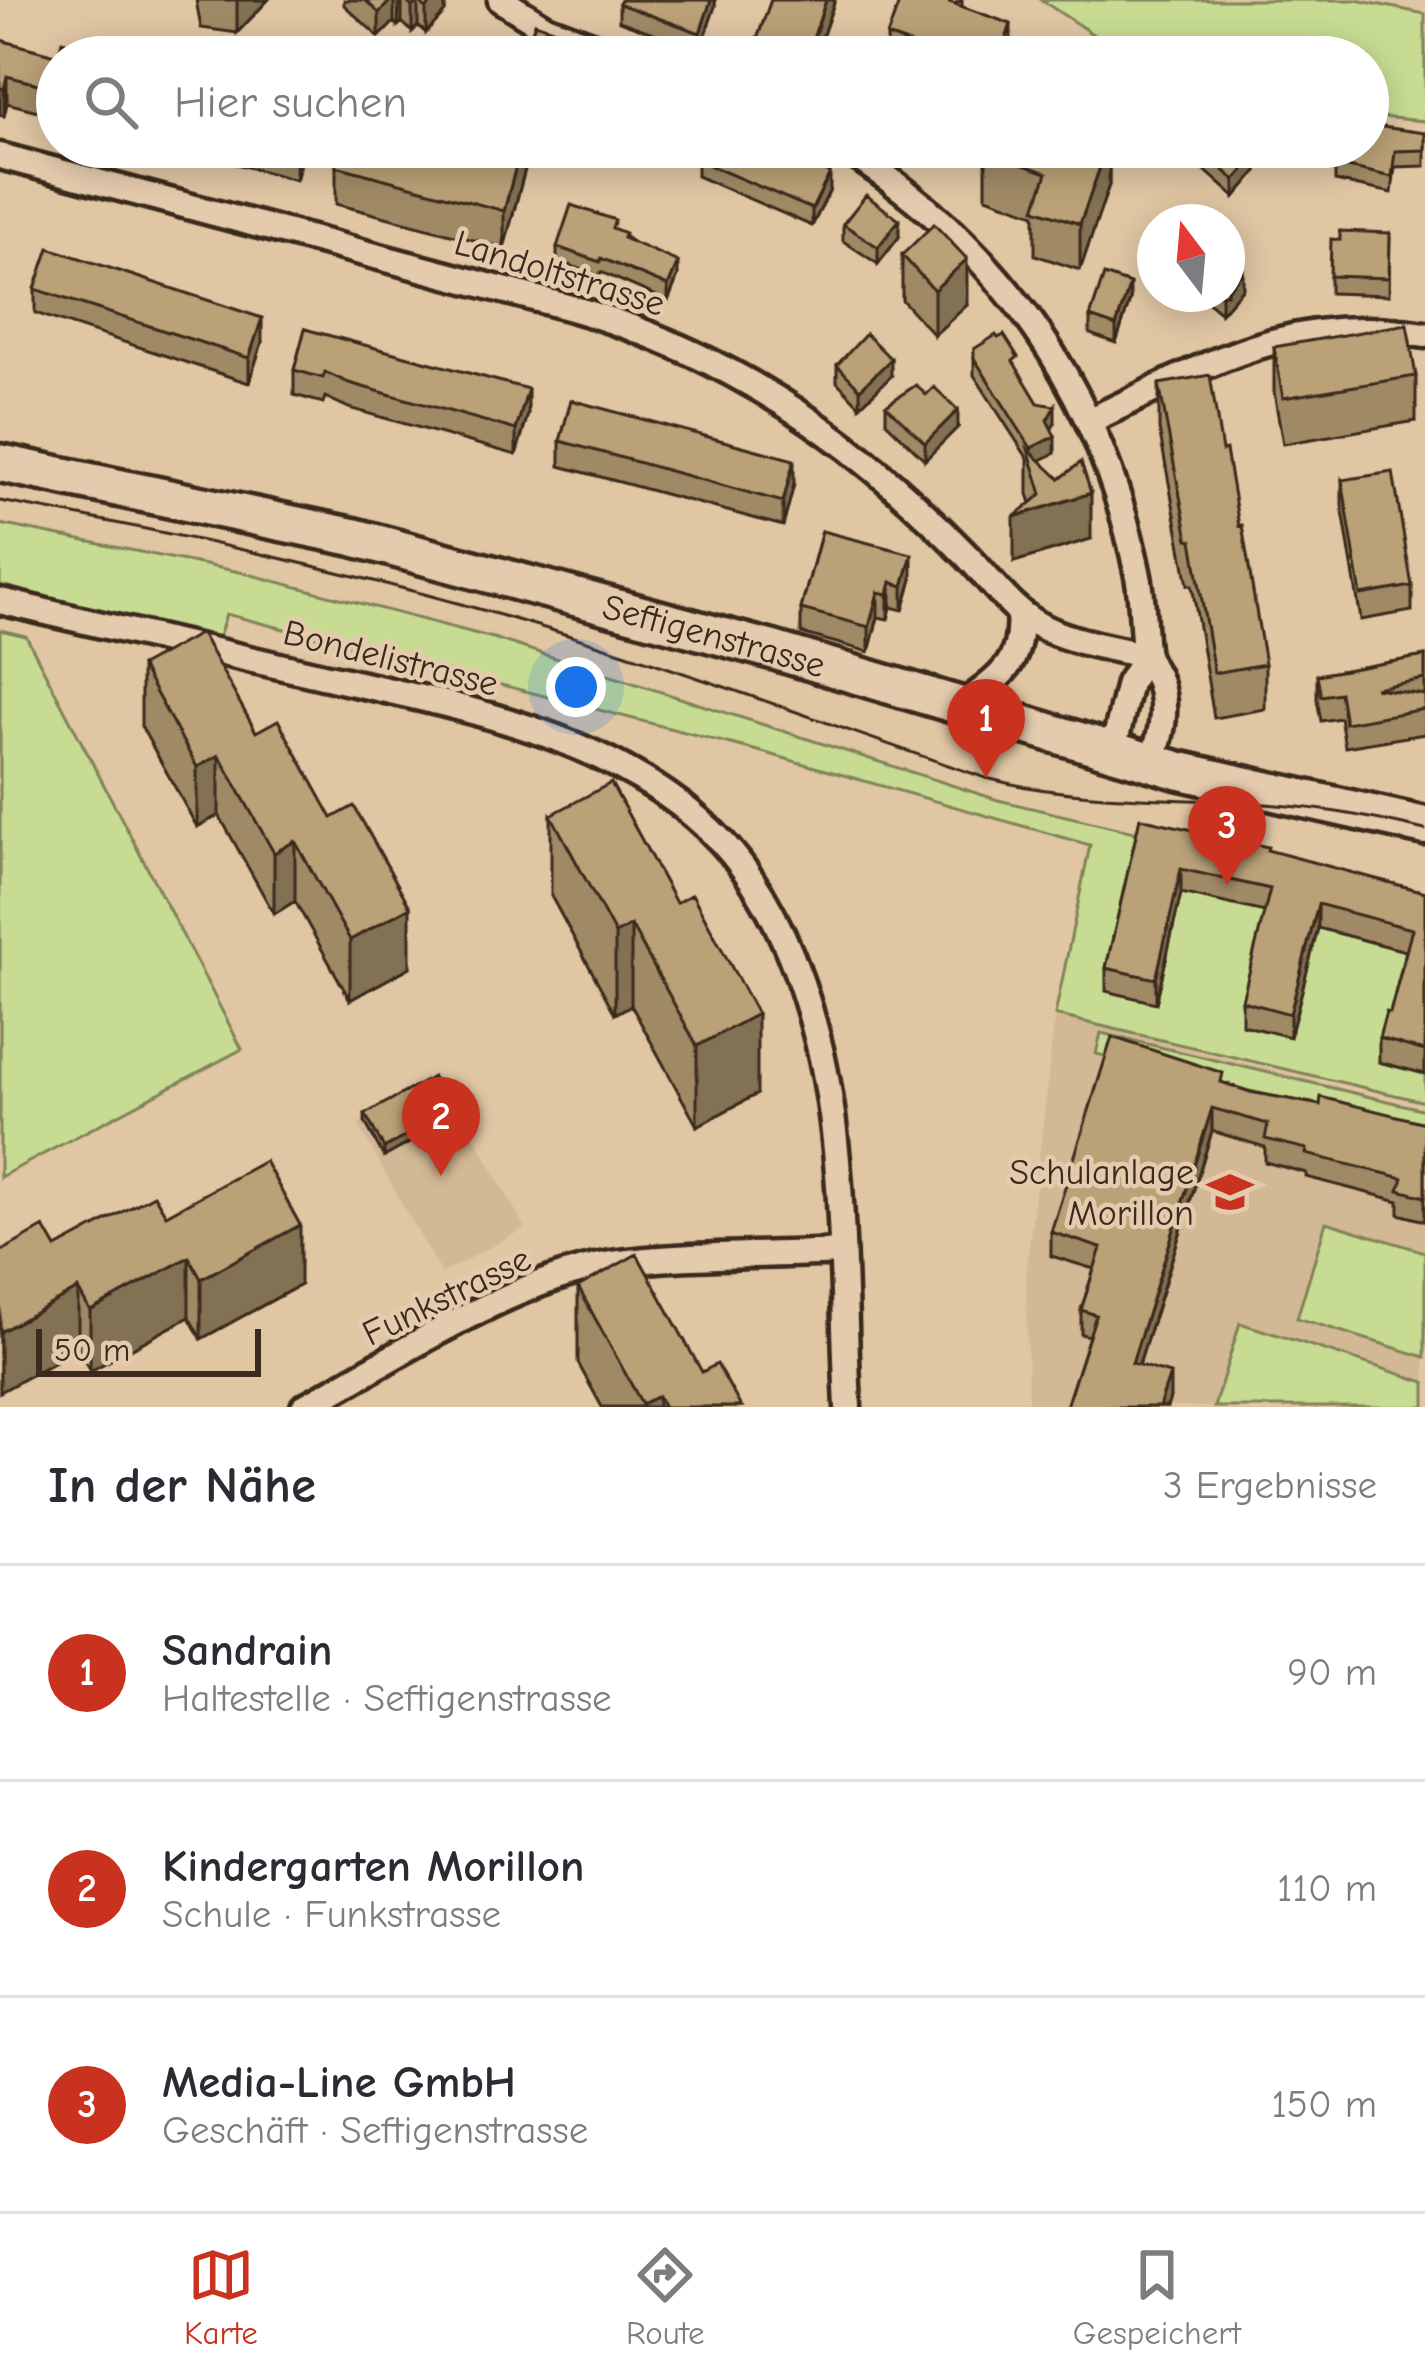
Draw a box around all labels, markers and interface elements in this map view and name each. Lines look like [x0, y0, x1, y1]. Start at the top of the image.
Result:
search box [36, 36, 1389, 168]
icon: search [78, 69, 144, 135]
text: Hier suchen [174, 76, 407, 128]
north arrow [1137, 204, 1245, 312]
street label: Landoltstrasse [450, 222, 670, 325]
street label: Seftigenstrasse [598, 586, 830, 687]
street label: Bondelistrasse [279, 612, 502, 705]
your location [546, 657, 606, 717]
pin: 1 [947, 679, 1025, 778]
pin: 3 [1188, 786, 1266, 885]
pin: 2 [402, 1077, 480, 1176]
place label: Schulanlage Morillon [1009, 1152, 1194, 1234]
school or university icon: Schulanlage Morillon [1205, 1167, 1255, 1217]
street label: Funkstrasse [356, 1238, 537, 1355]
scale bar [36, 1323, 261, 1376]
text: 50 m [54, 1331, 130, 1369]
text: In der Nähe [48, 1456, 316, 1515]
text: 3 Ergebnisse [1163, 1463, 1377, 1508]
text: Sandrain [162, 1624, 332, 1676]
text: 1 [79, 1650, 95, 1695]
text: 90 m [1287, 1650, 1377, 1695]
text: Haltestelle · Seftigenstrasse [162, 1676, 612, 1721]
text: Kindergarten Morillon [162, 1840, 585, 1892]
text: 2 [77, 1866, 97, 1911]
text: 110 m [1277, 1866, 1377, 1911]
text: Schule · Funkstrasse [162, 1892, 501, 1937]
text: Media-Line GmbH [162, 2056, 516, 2108]
text: 3 [77, 2082, 97, 2127]
text: 150 m [1271, 2082, 1377, 2127]
text: Geschäft · Seftigenstrasse [162, 2108, 588, 2153]
tab: Karte [184, 2242, 258, 2352]
tab: Route [626, 2242, 705, 2352]
tab: Gespeichert [1073, 2242, 1241, 2352]

